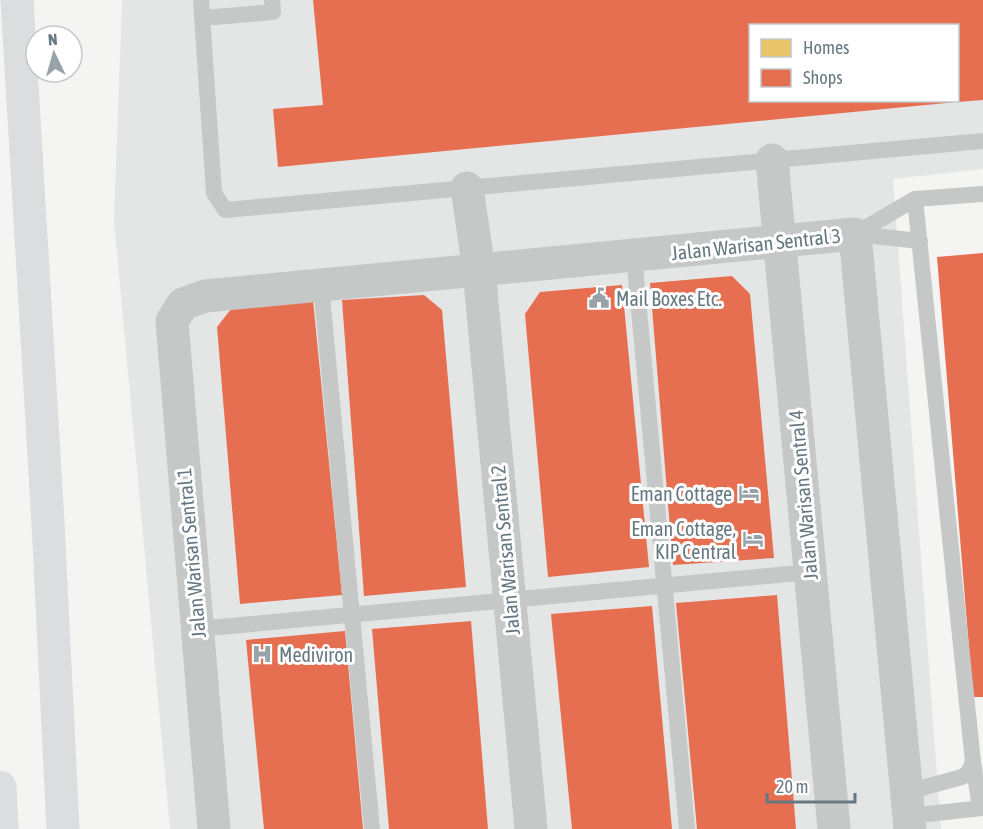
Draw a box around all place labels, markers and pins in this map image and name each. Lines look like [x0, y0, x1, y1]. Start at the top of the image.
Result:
public building icon: Mail Boxes Etc. [587, 286, 611, 310]
place label: Mail Boxes Etc. [616, 287, 722, 310]
hotel icon: Eman Cottage [737, 481, 761, 505]
place label: Eman Cottage [631, 482, 732, 505]
place label: Eman Cottage, KIP Central [631, 517, 737, 563]
hotel icon: Eman Cottage, KIP Central [741, 527, 765, 551]
hospital icon: Mediviron [250, 642, 274, 666]
place label: Mediviron [279, 643, 353, 666]

